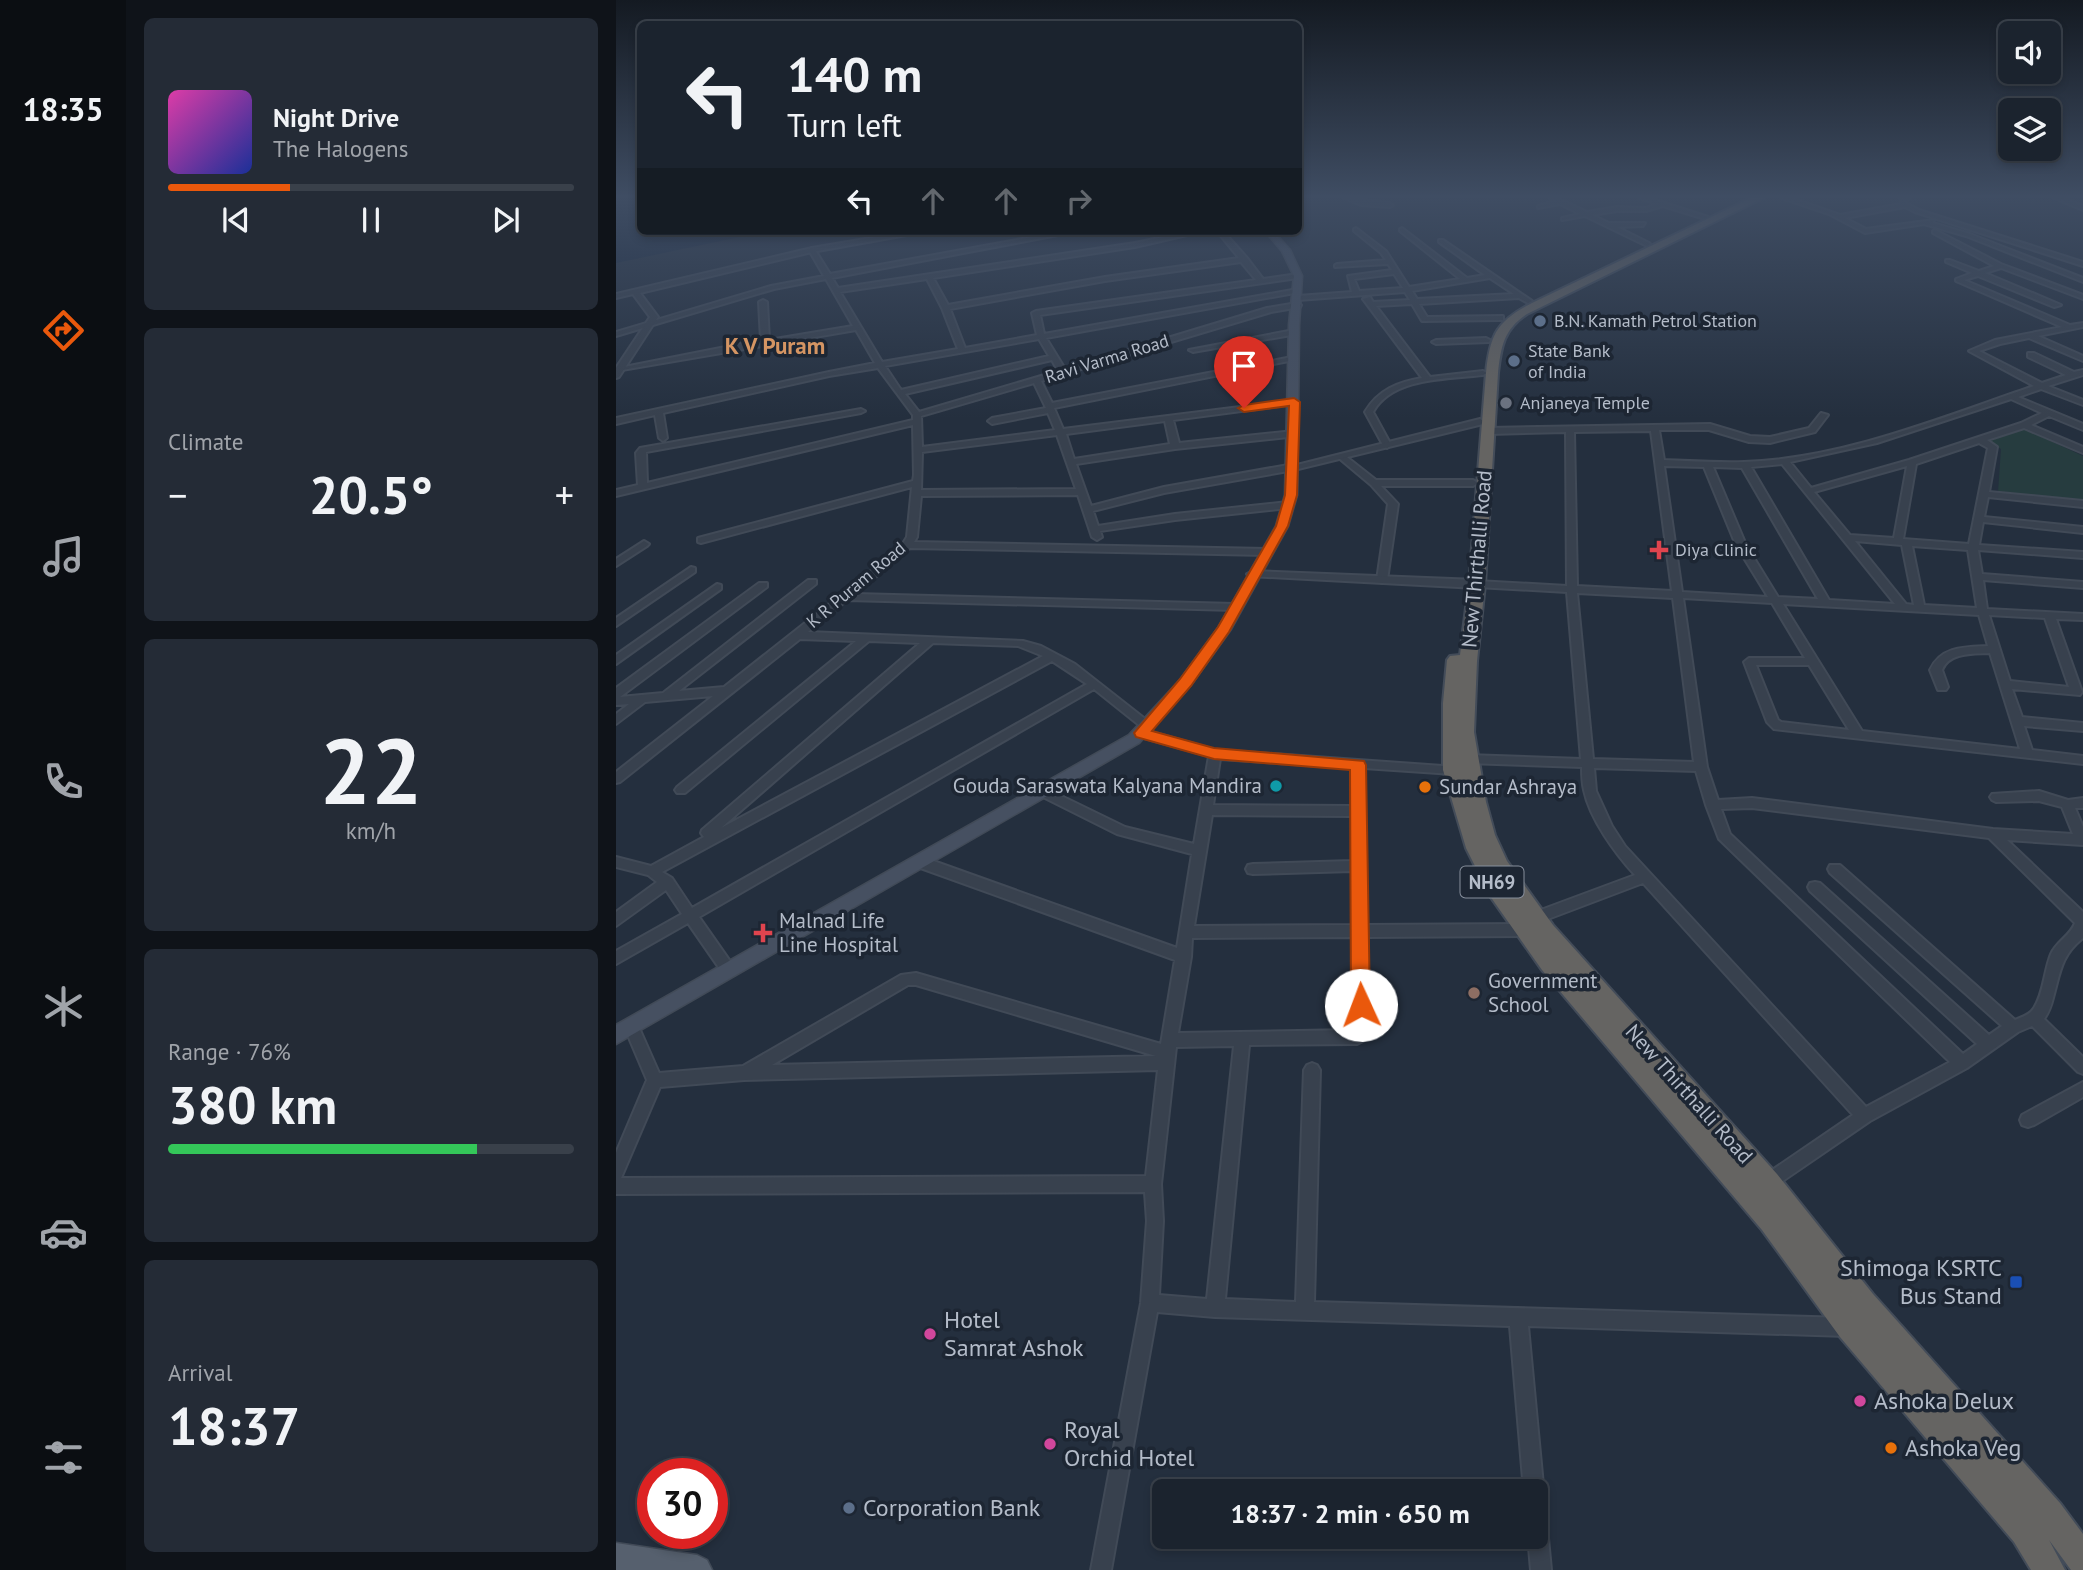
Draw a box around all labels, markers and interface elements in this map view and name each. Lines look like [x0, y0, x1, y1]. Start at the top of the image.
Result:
map controls [1998, 21, 2061, 161]
button: sound [1998, 21, 2061, 84]
text: 140 m [787, 42, 922, 106]
icon: left [672, 49, 763, 140]
text: 18:35 [22, 88, 104, 130]
button: layers [1998, 98, 2061, 161]
text: Night Drive [273, 101, 399, 134]
text: Turn left [787, 104, 902, 146]
text: The Halogens [273, 134, 408, 163]
icon: left [841, 182, 879, 220]
icon: ahead [914, 182, 952, 220]
icon: ahead [987, 182, 1025, 220]
icon: right [1060, 182, 1098, 220]
icon: previous [217, 201, 255, 239]
icon: pause [352, 201, 390, 239]
icon: next [487, 201, 525, 239]
icon: directions [39, 306, 88, 355]
place label: B.N. Kamath Petrol Station [1554, 309, 1757, 332]
marker: B.N. Kamath Petrol Station [1532, 313, 1548, 329]
street label: Ravi Varma Road [1042, 329, 1171, 388]
district label: K V Puram [725, 331, 825, 360]
pin [1214, 336, 1274, 408]
place label: State Bank of India [1528, 339, 1611, 383]
icon: arrive [1225, 347, 1263, 385]
marker: State Bank of India [1506, 353, 1522, 369]
place label: Anjaneya Temple [1520, 391, 1650, 414]
marker: Anjaneya Temple [1498, 395, 1514, 411]
text: Climate [168, 427, 243, 456]
text: 20.5° [309, 461, 433, 528]
street label: New Thirthalli Road [1455, 469, 1498, 649]
text: − [168, 470, 187, 519]
text: + [555, 470, 574, 519]
icon: music [39, 532, 88, 581]
street label: K R Puram Road [801, 536, 910, 633]
place label: Diya Clinic [1675, 538, 1757, 561]
marker: Diya Clinic [1649, 540, 1669, 560]
text: 22 [319, 711, 423, 829]
icon: phone [39, 757, 88, 806]
place label: Gouda Saraswata Kalyana Mandira [953, 772, 1262, 799]
place label: Sundar Ashraya [1439, 773, 1577, 800]
marker: Gouda Saraswata Kalyana Mandira [1268, 778, 1284, 794]
marker: Sundar Ashraya [1417, 779, 1433, 795]
text: km/h [346, 816, 396, 845]
road number: NH69 [1460, 866, 1524, 898]
place label: Malnad Life Line Hospital [779, 907, 898, 958]
marker: Malnad Life Line Hospital [753, 923, 773, 943]
place label: Government School [1488, 967, 1597, 1018]
position arrow [1324, 968, 1398, 1042]
icon: climate [39, 982, 88, 1031]
marker: Government School [1466, 985, 1482, 1001]
street label: New Thirthalli Road [1620, 1018, 1759, 1169]
text: Range · 76% [168, 1037, 291, 1066]
text: 380 km [168, 1071, 337, 1138]
icon: car [39, 1208, 88, 1257]
place label: Shimoga KSRTC Bus Stand [1840, 1252, 2002, 1311]
marker: Shimoga KSRTC Bus Stand [2008, 1274, 2024, 1290]
place label: Hotel Samrat Ashok [944, 1304, 1084, 1363]
marker: Hotel Samrat Ashok [922, 1326, 938, 1342]
text: Arrival [168, 1358, 232, 1387]
place label: Ashoka Delux [1874, 1385, 2014, 1416]
text: 18:37 [168, 1392, 300, 1459]
marker: Ashoka Delux [1852, 1393, 1868, 1409]
place label: Royal Orchid Hotel [1064, 1414, 1194, 1473]
place label: Ashoka Veg [1905, 1432, 2021, 1463]
icon: filters [39, 1433, 88, 1482]
marker: Royal Orchid Hotel [1042, 1436, 1058, 1452]
marker: Ashoka Veg [1883, 1440, 1899, 1456]
speed limit sign: 30 [637, 1458, 728, 1549]
place label: Corporation Bank [863, 1492, 1041, 1523]
text: 18:37 · 2 min · 650 m [1230, 1497, 1470, 1530]
marker: Corporation Bank [841, 1500, 857, 1516]

